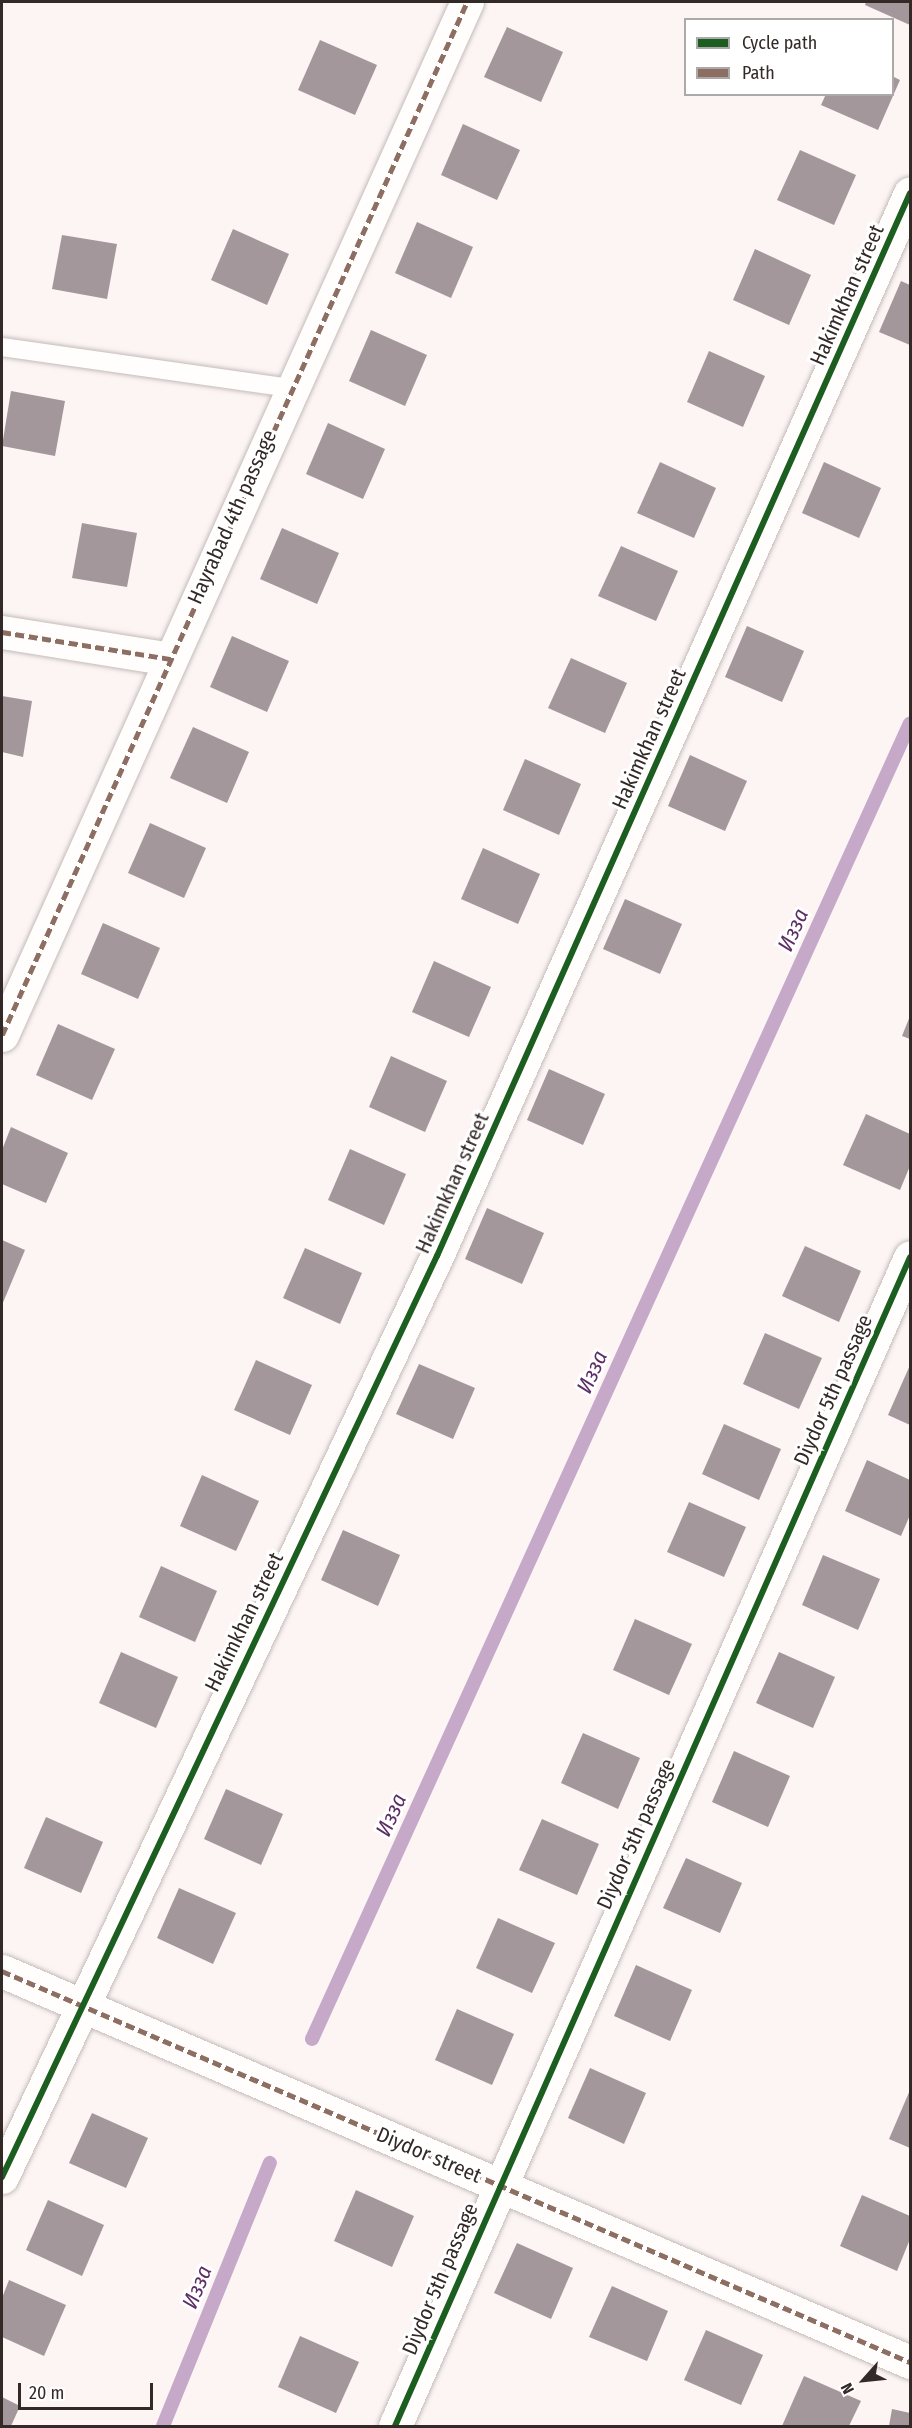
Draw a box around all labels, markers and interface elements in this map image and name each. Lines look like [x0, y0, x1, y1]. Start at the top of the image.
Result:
legend [684, 18, 894, 96]
text: Cycle path [742, 32, 817, 54]
text: Path [742, 62, 775, 84]
street label: Hakimkhаn street [805, 221, 889, 369]
street label: Hayrabad 4th passage [182, 426, 282, 608]
street label: Hakimkhаn street [607, 665, 691, 813]
water label: Изза [772, 905, 814, 955]
street label: Hakimkhаn street [410, 1109, 494, 1257]
street label: Diydor 5th passage [788, 1311, 878, 1469]
water label: Изза [571, 1347, 613, 1397]
street label: Hakimkhаn street [199, 1548, 289, 1696]
street label: Diydor 5th passage [591, 1755, 681, 1913]
water label: Изза [370, 1790, 412, 1840]
street label: Diydor street [373, 2122, 485, 2188]
street label: Diydor 5th passage [397, 2199, 483, 2359]
water label: Изза [177, 2262, 217, 2312]
north arrow [834, 2350, 894, 2410]
scale bar [21, 2371, 156, 2409]
text: N [837, 2380, 858, 2397]
text: 20 m [29, 2382, 64, 2404]

